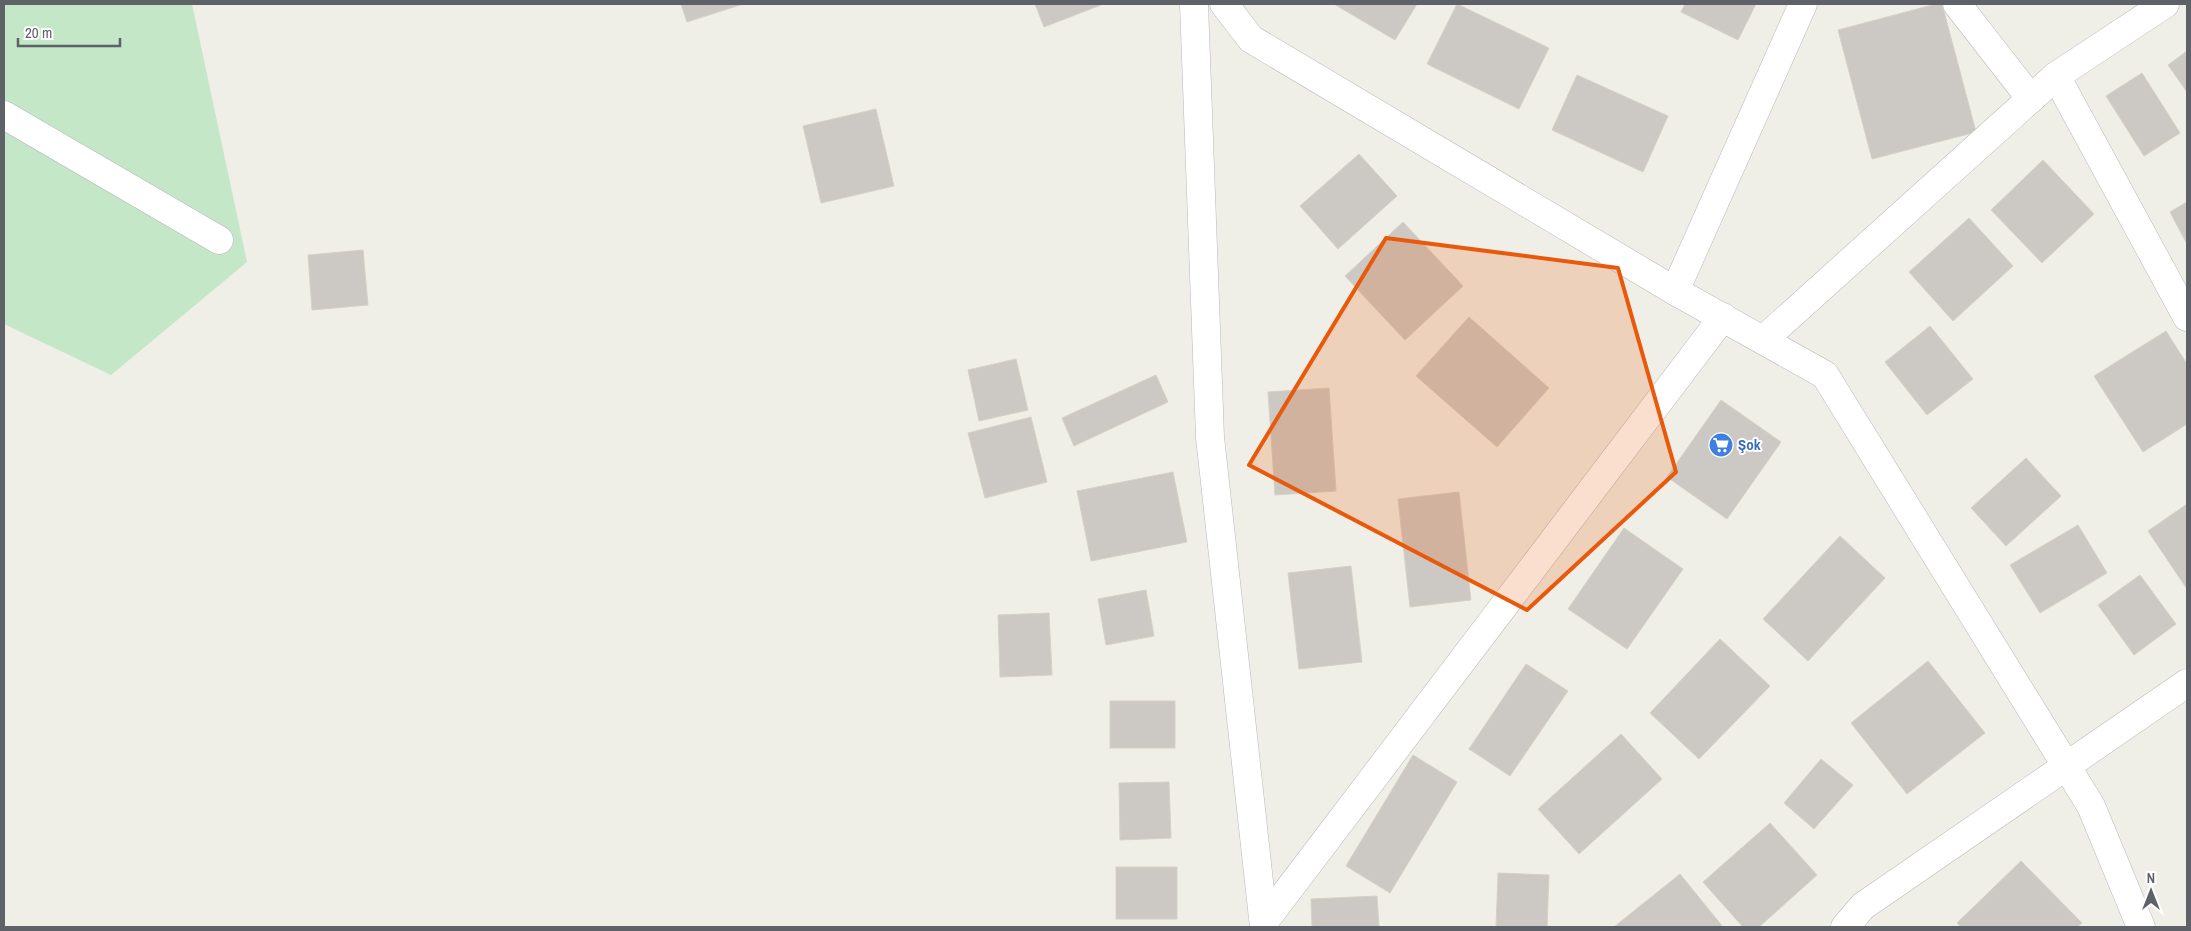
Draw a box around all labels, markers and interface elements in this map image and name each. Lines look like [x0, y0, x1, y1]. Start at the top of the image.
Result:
scale bar [18, 15, 120, 47]
text: 20 m [25, 22, 52, 43]
supermarket icon: Şok [1708, 432, 1734, 458]
place label: Şok [1738, 434, 1761, 455]
north arrow [2126, 866, 2176, 916]
text: N [2147, 869, 2155, 887]

